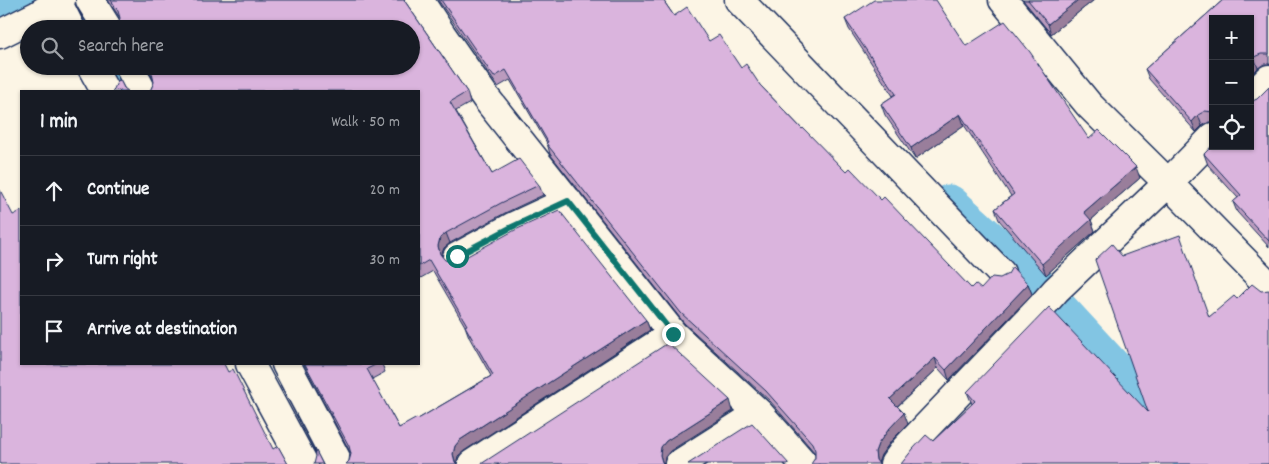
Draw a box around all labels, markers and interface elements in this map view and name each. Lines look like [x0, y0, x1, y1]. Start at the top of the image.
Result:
map controls [1209, 15, 1254, 150]
button: + [1209, 15, 1254, 60]
search box [20, 20, 420, 75]
icon: search [38, 34, 66, 62]
text: Search here [78, 34, 164, 61]
button: − [1209, 60, 1254, 105]
button: locate [1209, 105, 1254, 150]
text: 1 min [40, 108, 77, 138]
text: Walk · 50 m [331, 111, 400, 134]
icon: ahead [40, 177, 68, 205]
text: Continue [87, 177, 149, 204]
text: 20 m [370, 179, 400, 202]
route start [446, 245, 469, 268]
icon: right [40, 247, 68, 275]
text: Turn right [87, 247, 158, 274]
text: 30 m [370, 249, 400, 272]
icon: arrive [40, 317, 68, 345]
text: Arrive at destination [87, 317, 237, 344]
route end [662, 323, 685, 346]

